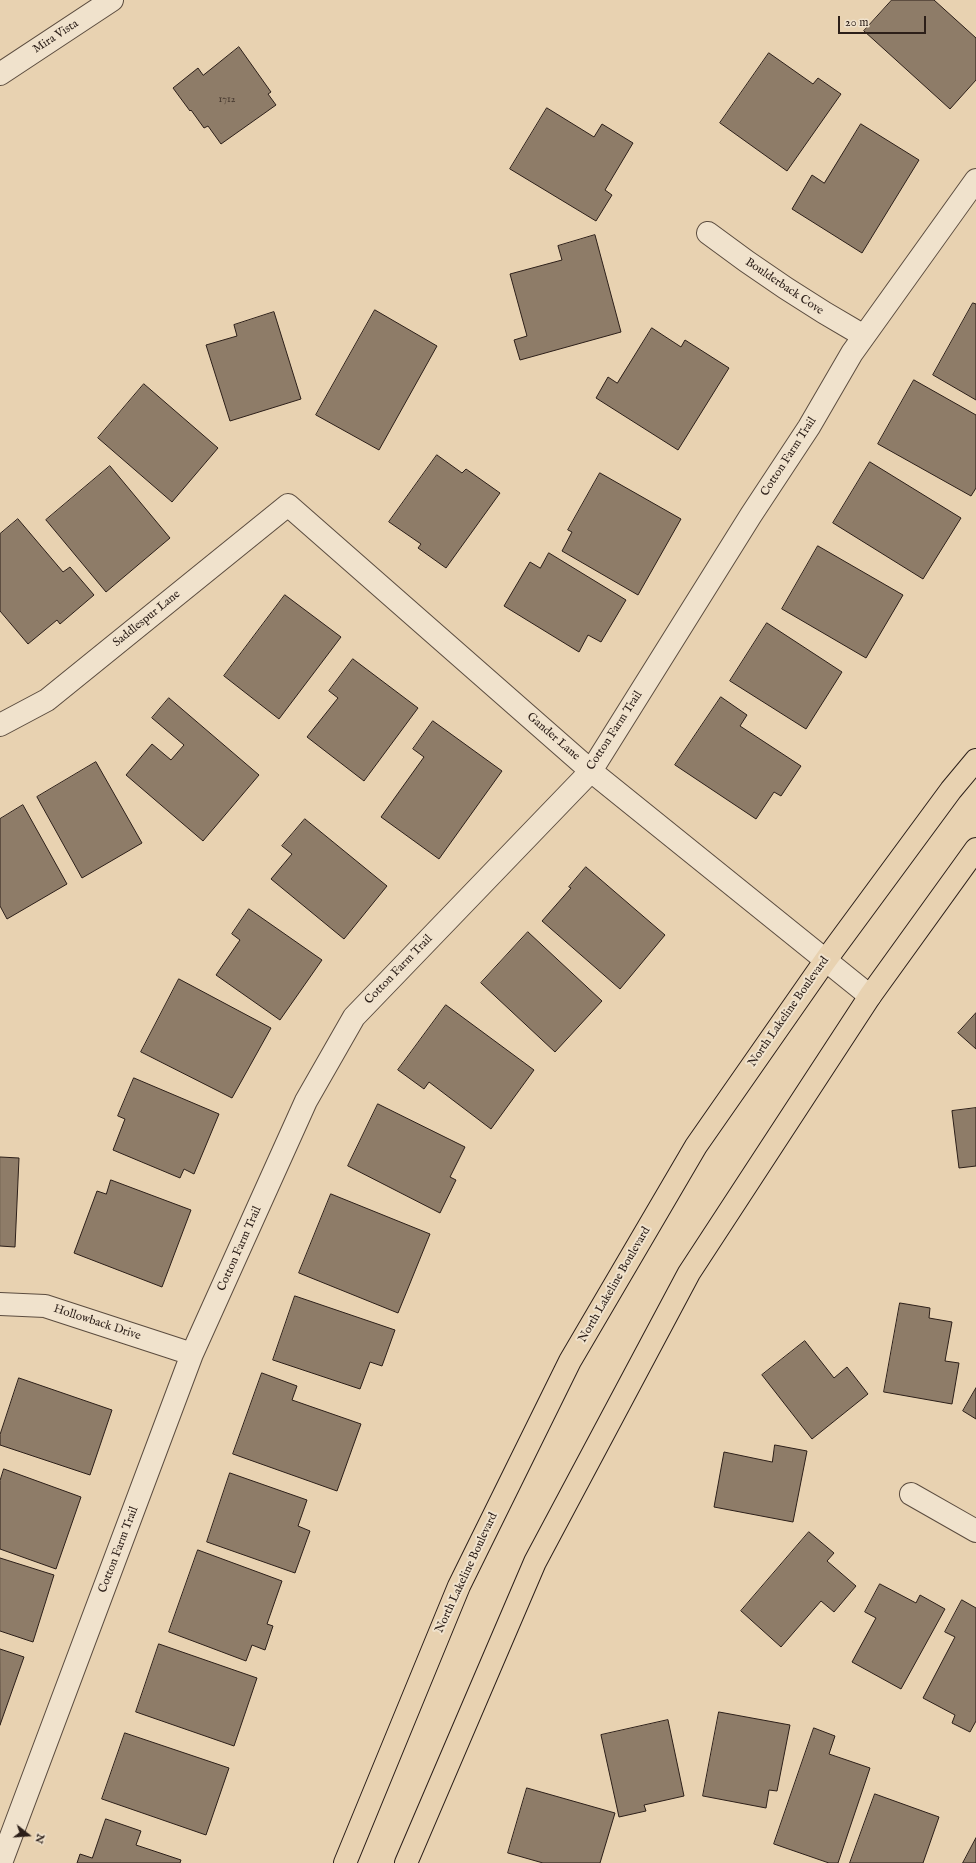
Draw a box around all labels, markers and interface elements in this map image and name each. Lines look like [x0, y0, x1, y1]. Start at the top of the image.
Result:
scale bar [840, 8, 928, 34]
text: 20 m [845, 15, 868, 30]
street label: Mira Vista [31, 17, 81, 57]
house number: 1712 [219, 94, 235, 106]
street label: Boulderback Cove [742, 255, 826, 319]
street label: Cotton Farm Trail [758, 415, 820, 499]
street label: Saddlespur Lane [110, 587, 184, 651]
street label: Cotton Farm Trail [584, 689, 646, 773]
street label: Gander Lane [523, 710, 583, 764]
street label: Cotton Farm Trail [362, 932, 436, 1008]
street label: North Lakeline Boulevard [745, 954, 833, 1070]
street label: Cotton Farm Trail [215, 1204, 265, 1294]
street label: North Lakeline Boulevard [576, 1225, 654, 1345]
street label: Hollowback Drive [52, 1302, 142, 1344]
street label: Cotton Farm Trail [96, 1505, 142, 1595]
street label: North Lakeline Boulevard [433, 1511, 501, 1635]
north arrow [8, 1815, 48, 1855]
text: N [31, 1832, 48, 1845]

